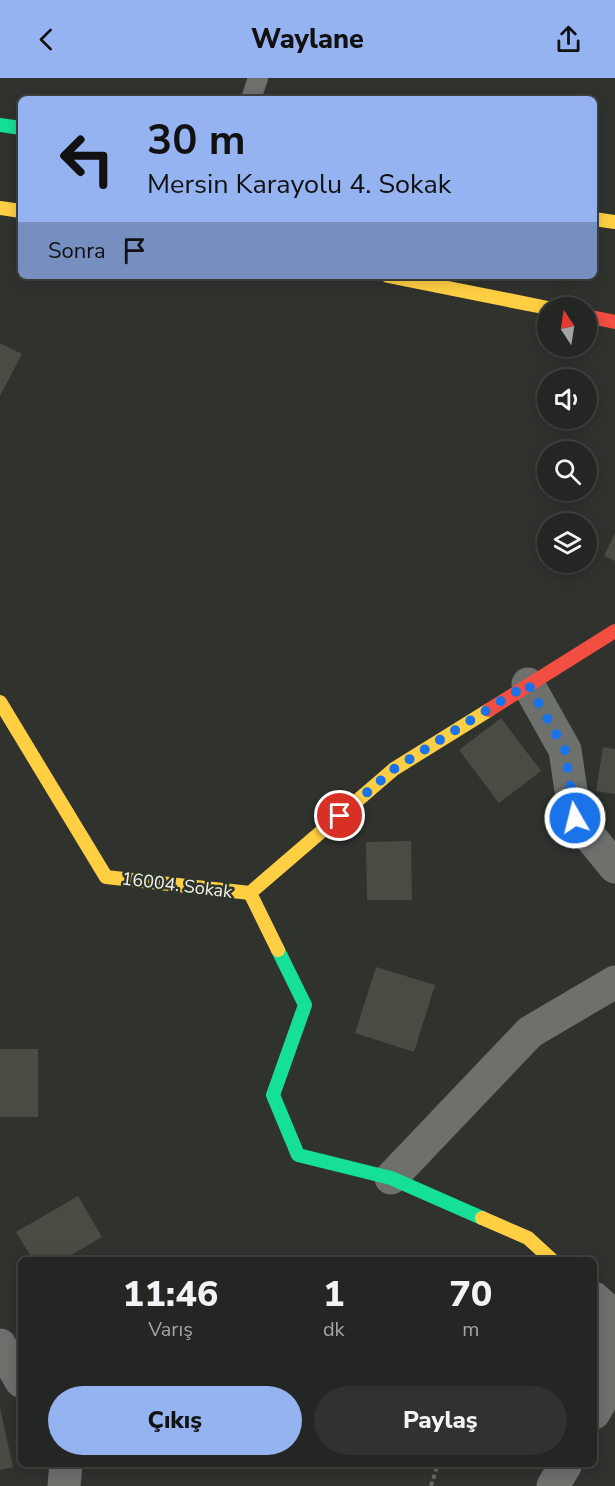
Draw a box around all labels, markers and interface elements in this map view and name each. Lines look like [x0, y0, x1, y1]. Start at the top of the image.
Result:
text: Waylane [251, 21, 364, 58]
icon: back [30, 23, 63, 56]
icon: share [552, 23, 585, 56]
text: 30 m [147, 112, 246, 169]
icon: left [48, 120, 126, 198]
text: Mersin Karayolu 4. Sokak [147, 166, 451, 203]
icon: arrive [118, 234, 151, 267]
text: Sonra [48, 236, 106, 266]
north arrow [537, 297, 597, 357]
map controls [537, 297, 597, 573]
button: sound [537, 369, 597, 429]
button: search [537, 441, 597, 501]
button: layers [537, 513, 597, 573]
position arrow [543, 786, 607, 850]
pin [314, 790, 365, 841]
icon: arrive [323, 799, 356, 832]
street label: 16004. Sokak [120, 866, 235, 904]
text: 11:46 [123, 1270, 218, 1319]
text: 1 [323, 1270, 345, 1319]
text: 70 [449, 1270, 492, 1319]
text: Varış [148, 1316, 193, 1343]
text: dk [323, 1316, 345, 1343]
text: m [462, 1316, 479, 1343]
button: Çıkış [48, 1386, 302, 1455]
button: Paylaş [314, 1386, 567, 1455]

